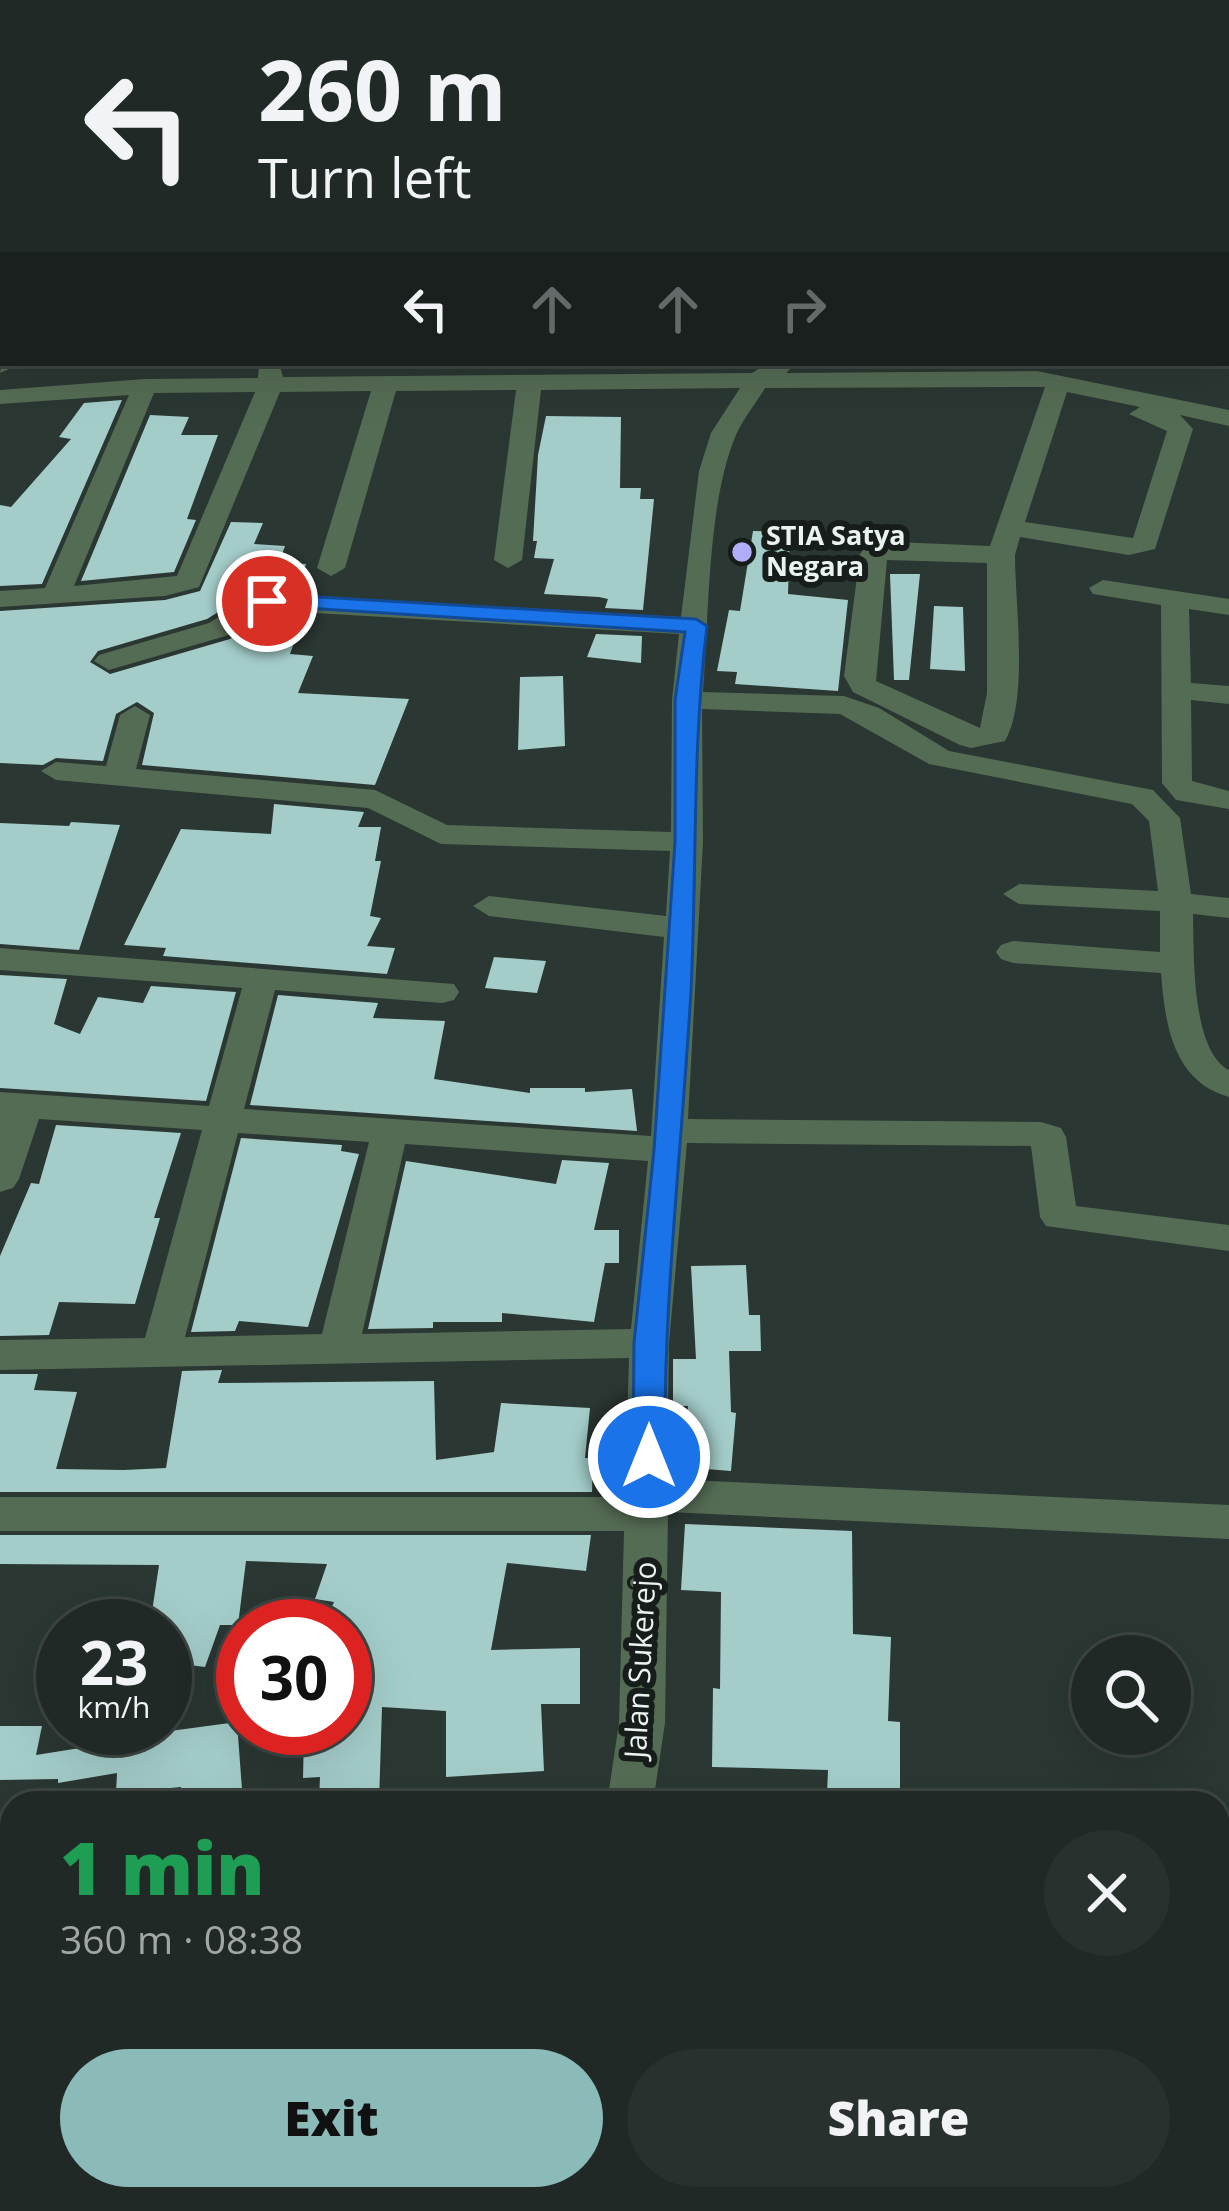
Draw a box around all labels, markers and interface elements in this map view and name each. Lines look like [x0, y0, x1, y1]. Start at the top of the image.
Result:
text: 260 m [258, 31, 506, 146]
icon: left [60, 48, 216, 204]
text: Turn left [258, 140, 471, 214]
icon: left [393, 276, 459, 342]
icon: ahead [519, 276, 585, 342]
icon: ahead [645, 276, 711, 342]
icon: right [771, 276, 837, 342]
place label: STIA Satya Negara [766, 516, 906, 584]
marker: STIA Satya Negara [729, 539, 755, 565]
pin [216, 550, 318, 652]
icon: arrive [234, 568, 300, 634]
position arrow [586, 1394, 712, 1520]
street label: Jalan Sukerejo [614, 1560, 665, 1763]
speed limit sign: 30 [216, 1599, 372, 1755]
text: 23 [80, 1621, 148, 1703]
map controls [1071, 1635, 1191, 1755]
button: search [1071, 1635, 1191, 1755]
text: km/h [78, 1686, 150, 1727]
text: 1 min [60, 1818, 265, 1916]
button: close [1044, 1830, 1170, 1956]
text: 360 m · 08:38 [60, 1912, 303, 1965]
button: Exit [60, 2049, 603, 2187]
button: Share [627, 2049, 1170, 2187]

